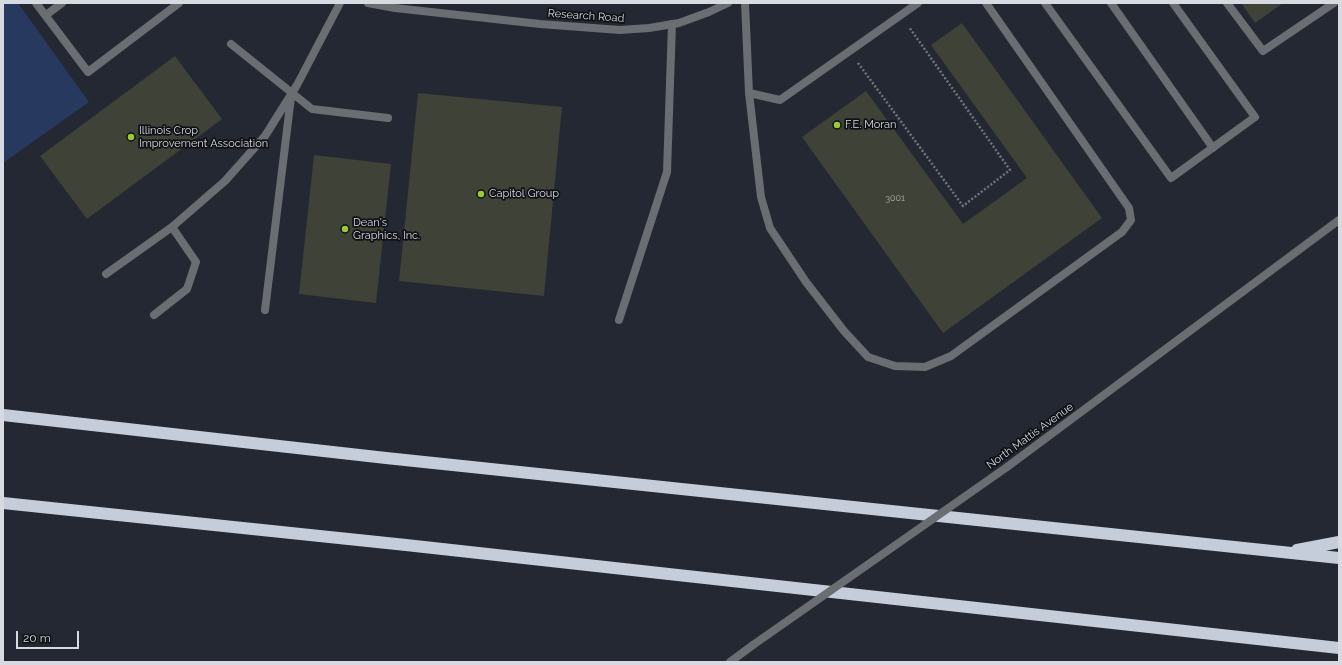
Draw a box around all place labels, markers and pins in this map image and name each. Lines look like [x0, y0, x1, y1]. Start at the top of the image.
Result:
place label: F.E. Moran [845, 118, 896, 132]
marker: F.E. Moran [832, 120, 842, 130]
place label: Illinois Crop Improvement Association [139, 124, 268, 150]
marker: Illinois Crop Improvement Association [126, 132, 136, 142]
place label: Capitol Group [489, 187, 559, 201]
marker: Capitol Group [476, 189, 486, 199]
place label: Dean's Graphics, Inc. [353, 216, 420, 242]
marker: Dean's Graphics, Inc. [340, 224, 350, 234]

